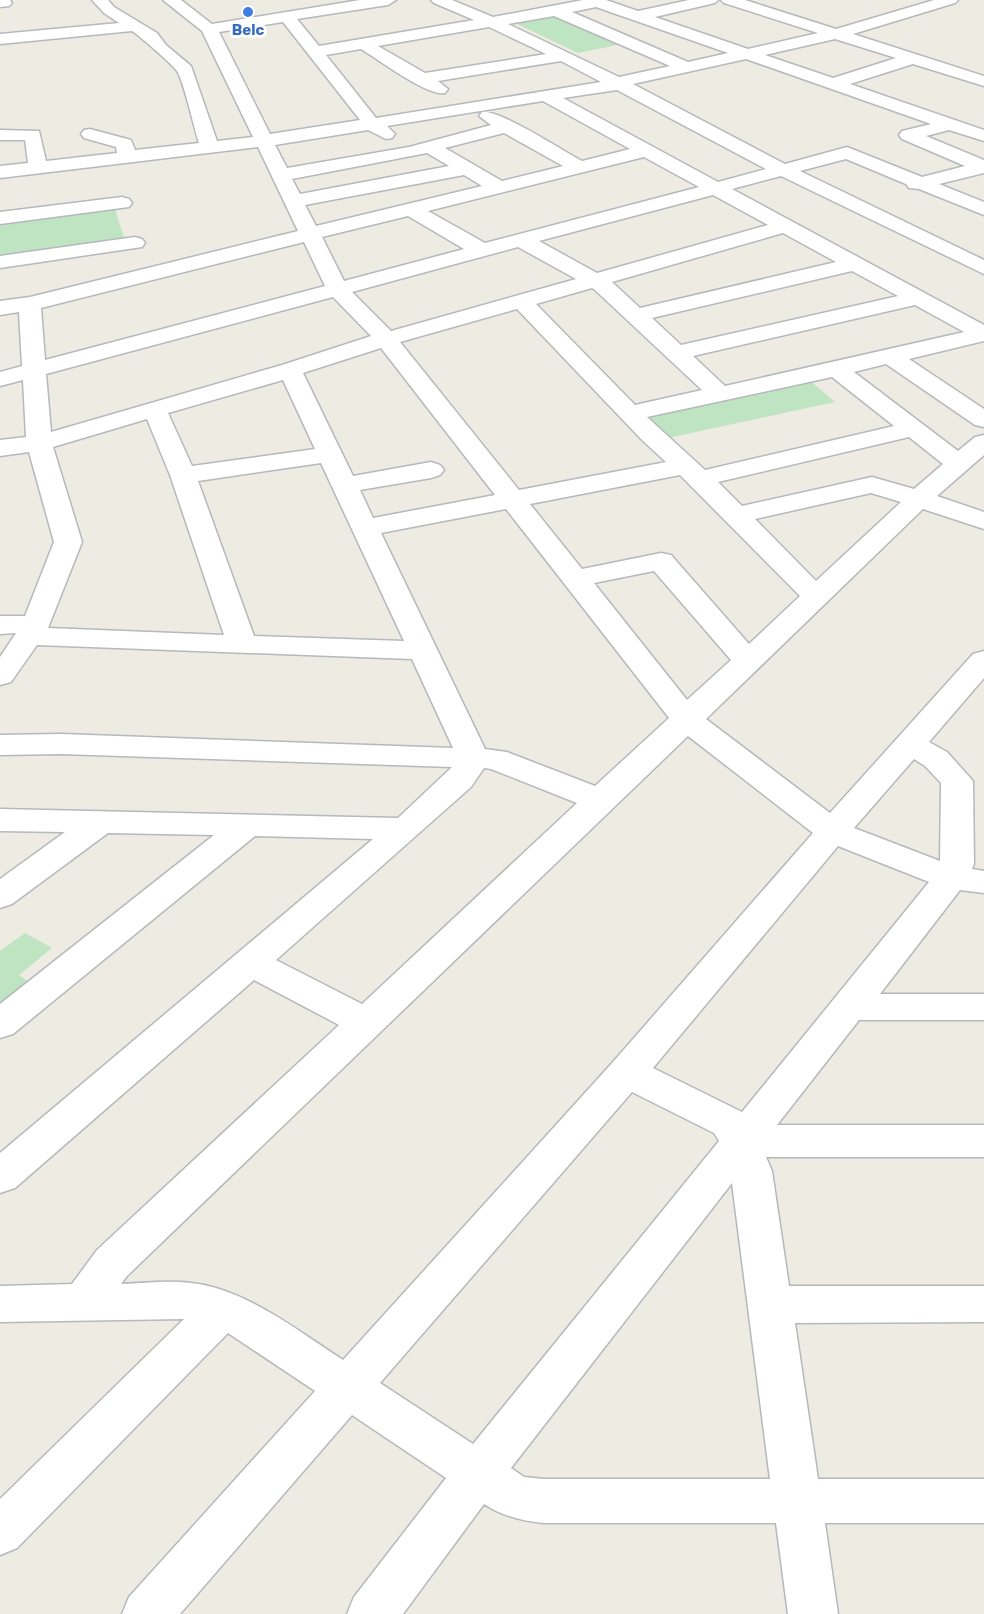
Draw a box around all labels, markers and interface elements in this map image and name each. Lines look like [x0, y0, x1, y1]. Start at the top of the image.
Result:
marker: Belc [241, 5, 255, 19]
place label: Belc [232, 21, 264, 39]

